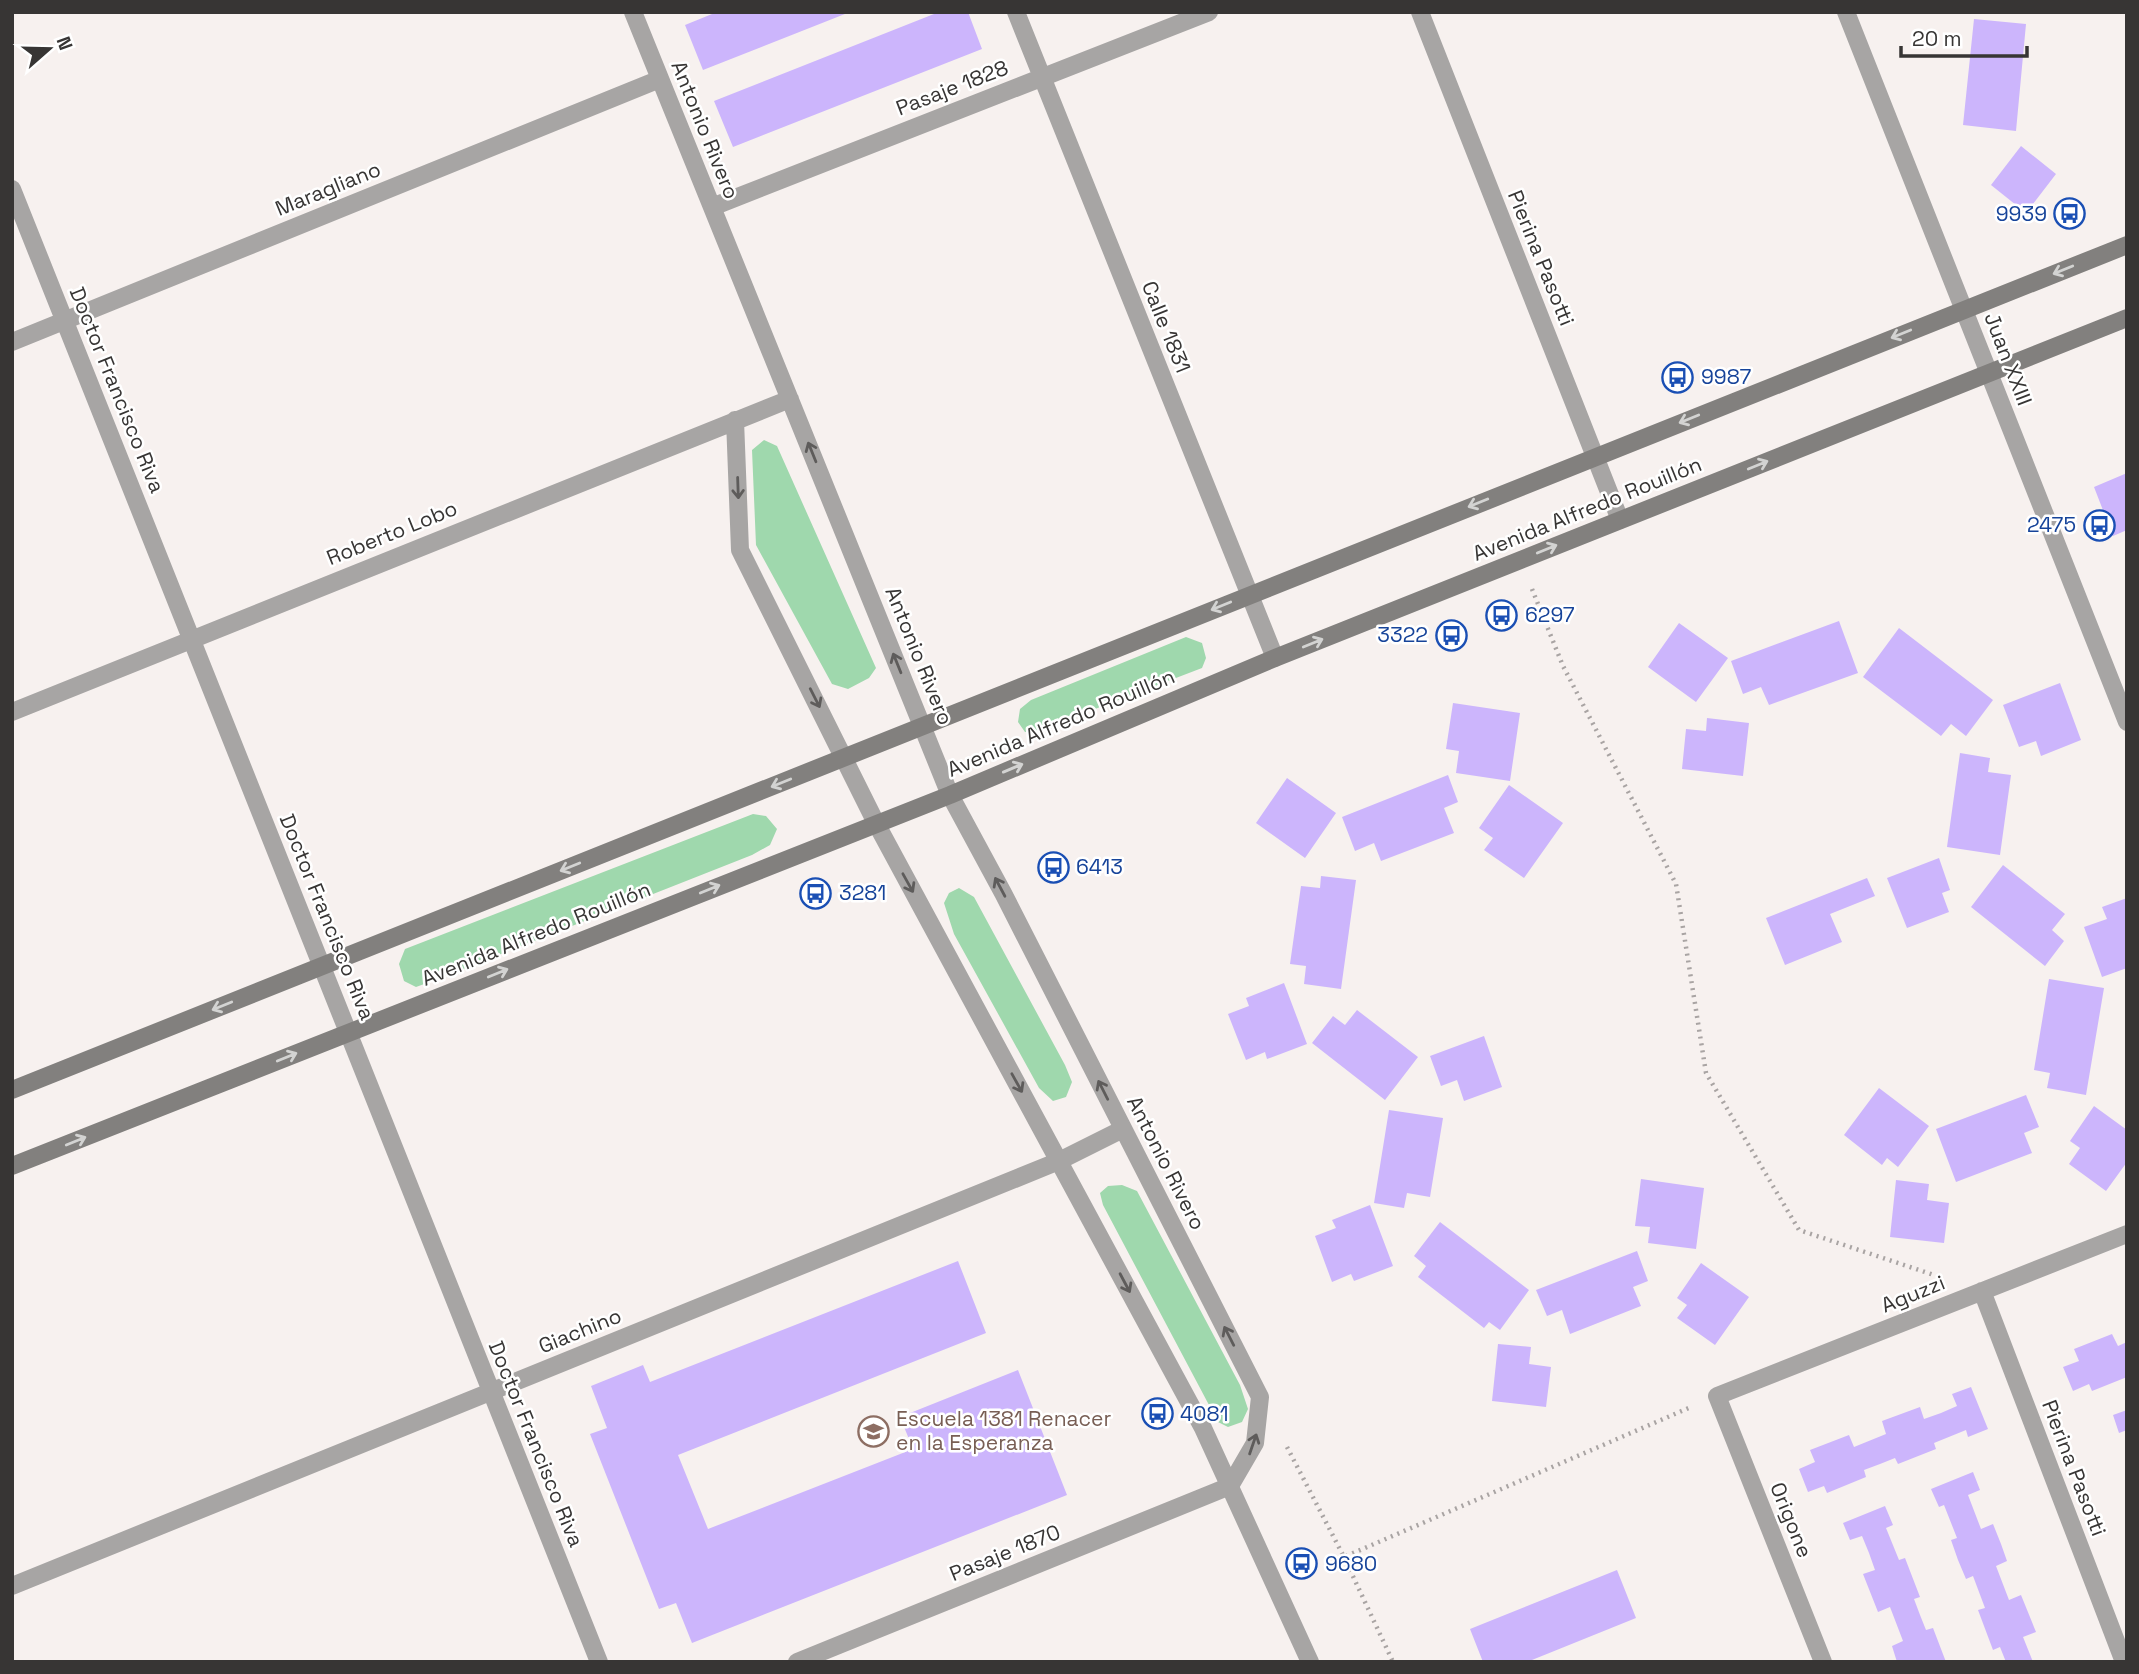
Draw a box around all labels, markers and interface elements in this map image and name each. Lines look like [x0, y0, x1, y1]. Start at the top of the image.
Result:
north arrow [14, 14, 84, 84]
scale bar [1901, 14, 2027, 58]
text: 20 m [1912, 25, 1962, 52]
text: N [51, 33, 78, 54]
street label: Pasaje 1828 [892, 54, 1012, 121]
street label: Antonio Rivero [665, 57, 745, 203]
street label: Maragliano [271, 155, 384, 222]
street label: Pierina Pasotti [1502, 186, 1581, 329]
bus stop icon: 9939 [2053, 197, 2087, 231]
place label: 9939 [1996, 200, 2047, 227]
one-way arrow [2053, 264, 2075, 277]
street label: Calle 1831 [1136, 277, 1197, 377]
street label: Doctor Francisco Riva [64, 283, 171, 497]
street label: Juan XXIII [1978, 309, 2039, 409]
one-way arrow [1890, 329, 1912, 342]
bus stop icon: 9987 [1661, 360, 1695, 394]
place label: 9987 [1701, 363, 1752, 390]
one-way arrow [1679, 413, 1701, 426]
one-way arrow [804, 442, 817, 464]
street label: Avenida Alfredo Rouillón [1468, 450, 1705, 567]
one-way arrow [1747, 457, 1769, 470]
one-way arrow [731, 477, 744, 500]
street label: Roberto Lobo [322, 494, 461, 571]
one-way arrow [1468, 498, 1489, 511]
bus stop icon: 2475 [2082, 508, 2116, 542]
place label: 2475 [2027, 511, 2076, 538]
one-way arrow [1536, 542, 1557, 555]
street label: Antonio Rivero [879, 583, 959, 729]
bus stop icon: 6297 [1485, 598, 1519, 632]
one-way arrow [1211, 601, 1233, 614]
place label: 6297 [1525, 601, 1575, 628]
bus stop icon: 3322 [1434, 618, 1468, 652]
place label: 3322 [1377, 621, 1428, 648]
one-way arrow [1302, 635, 1323, 648]
one-way arrow [890, 653, 903, 674]
street label: Avenida Alfredo Rouillón [943, 662, 1179, 783]
one-way arrow [808, 687, 822, 708]
one-way arrow [1001, 761, 1023, 774]
one-way arrow [770, 777, 792, 790]
street label: Doctor Francisco Riva [274, 810, 381, 1024]
bus stop icon: 6413 [1036, 850, 1070, 884]
place label: 6413 [1076, 853, 1123, 880]
one-way arrow [559, 862, 581, 875]
one-way arrow [902, 872, 915, 893]
street label: Avenida Alfredo Rouillón [417, 875, 654, 992]
bus stop icon: 3281 [799, 876, 833, 910]
one-way arrow [992, 877, 1006, 898]
place label: 3281 [839, 879, 886, 906]
one-way arrow [698, 881, 720, 894]
one-way arrow [487, 965, 509, 978]
one-way arrow [212, 1001, 233, 1014]
one-way arrow [276, 1049, 297, 1062]
one-way arrow [1011, 1072, 1024, 1093]
one-way arrow [1096, 1080, 1110, 1101]
street label: Antonio Rivero [1121, 1091, 1212, 1234]
one-way arrow [64, 1134, 86, 1147]
street label: Aguzzi [1877, 1269, 1949, 1319]
one-way arrow [1119, 1272, 1132, 1293]
street label: Giachino [534, 1302, 625, 1359]
one-way arrow [1222, 1326, 1235, 1347]
street label: Doctor Francisco Riva [483, 1337, 590, 1551]
street label: Pierina Pasotti [2036, 1396, 2113, 1540]
bus stop icon: 4081 [1140, 1397, 1174, 1431]
place label: 4081 [1180, 1400, 1228, 1427]
place label: Escuela 1381 Renacer en la Esperanza [896, 1405, 1111, 1456]
school or university icon: Escuela 1381 Renacer en la Esperanza [856, 1414, 890, 1448]
one-way arrow [1248, 1433, 1260, 1455]
street label: Origone [1764, 1478, 1819, 1561]
street label: Pasaje 1870 [945, 1518, 1064, 1587]
bus stop icon: 9680 [1285, 1547, 1319, 1581]
place label: 9680 [1325, 1550, 1377, 1577]

